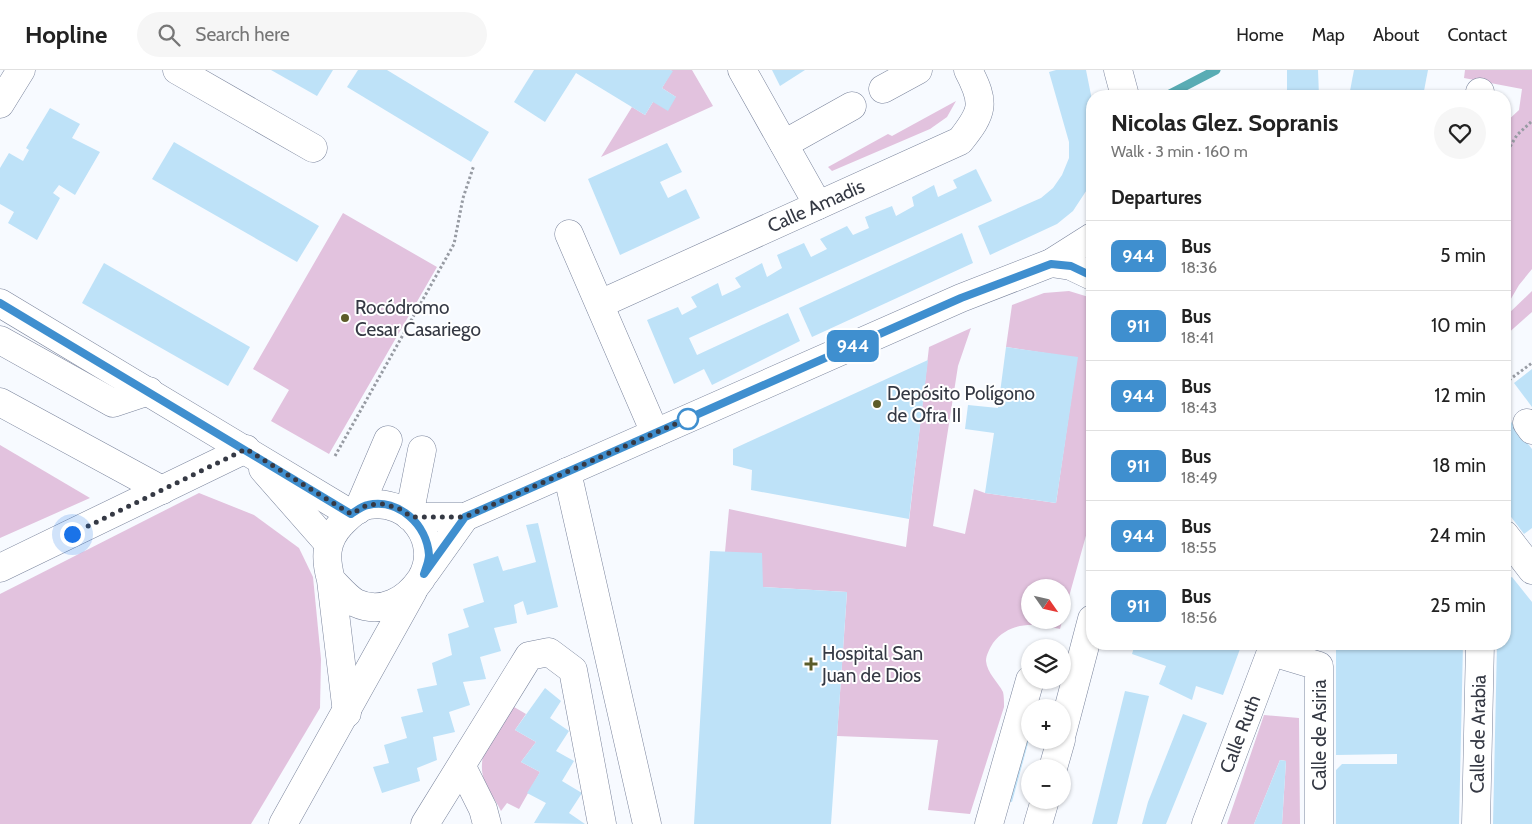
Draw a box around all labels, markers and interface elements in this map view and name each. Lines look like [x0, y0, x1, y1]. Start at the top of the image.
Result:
search box [137, 12, 487, 57]
text: Hopline [25, 20, 107, 49]
icon: search [155, 21, 183, 49]
text: Search here [195, 23, 290, 46]
text: Home [1236, 24, 1284, 46]
text: Map [1312, 24, 1345, 46]
text: About [1373, 24, 1419, 46]
text: Contact [1447, 24, 1507, 46]
button: heart [1434, 107, 1486, 159]
text: Nicolas Glez. Sopranis [1111, 108, 1338, 137]
text: Walk · 3 min · 160 m [1111, 142, 1248, 161]
street label: Calle Amadis [764, 174, 868, 238]
text: Departures [1111, 186, 1202, 209]
text: Bus [1181, 235, 1211, 258]
text: 5 min [1440, 244, 1486, 267]
text: 944 [1122, 245, 1155, 267]
text: 18:36 [1181, 258, 1217, 277]
place label: Rocódromo Cesar Casariego [355, 296, 481, 341]
text: Bus [1181, 305, 1211, 328]
marker: Rocódromo Cesar Casariego [339, 312, 351, 324]
text: 10 min [1431, 314, 1486, 337]
text: 911 [1127, 315, 1150, 337]
text: 18:41 [1181, 328, 1214, 347]
line badge: 944 [824, 330, 882, 362]
text: 944 [837, 335, 869, 357]
text: Bus [1181, 375, 1211, 398]
place label: Depósito Polígono de Ofra II [887, 382, 1035, 427]
text: 12 min [1434, 384, 1486, 407]
text: 944 [1122, 385, 1155, 407]
marker: Depósito Polígono de Ofra II [871, 398, 883, 410]
text: 18:43 [1181, 398, 1217, 417]
unlabelled marker [677, 408, 699, 430]
text: Bus [1181, 445, 1211, 468]
text: 18 min [1433, 454, 1486, 477]
text: 911 [1127, 455, 1150, 477]
text: 18:49 [1181, 468, 1218, 487]
text: Bus [1181, 515, 1211, 538]
your location [60, 522, 85, 547]
text: 24 min [1429, 524, 1486, 547]
text: 944 [1122, 525, 1155, 547]
text: 18:55 [1181, 538, 1217, 557]
north arrow [1021, 579, 1071, 629]
map controls [1021, 579, 1071, 809]
text: Bus [1181, 585, 1211, 608]
text: 25 min [1430, 594, 1486, 617]
text: 911 [1127, 595, 1150, 617]
text: 18:56 [1181, 608, 1217, 627]
button: layers [1021, 639, 1071, 689]
place label: Hospital San Juan de Dios [821, 642, 923, 687]
marker: Hospital San Juan de Dios [804, 657, 818, 671]
street label: Calle de Arabia [1465, 674, 1491, 794]
street label: Calle de Asiria [1308, 680, 1331, 791]
street label: Calle Ruth [1215, 692, 1265, 776]
button: + [1021, 699, 1071, 749]
button: − [1021, 759, 1071, 809]

